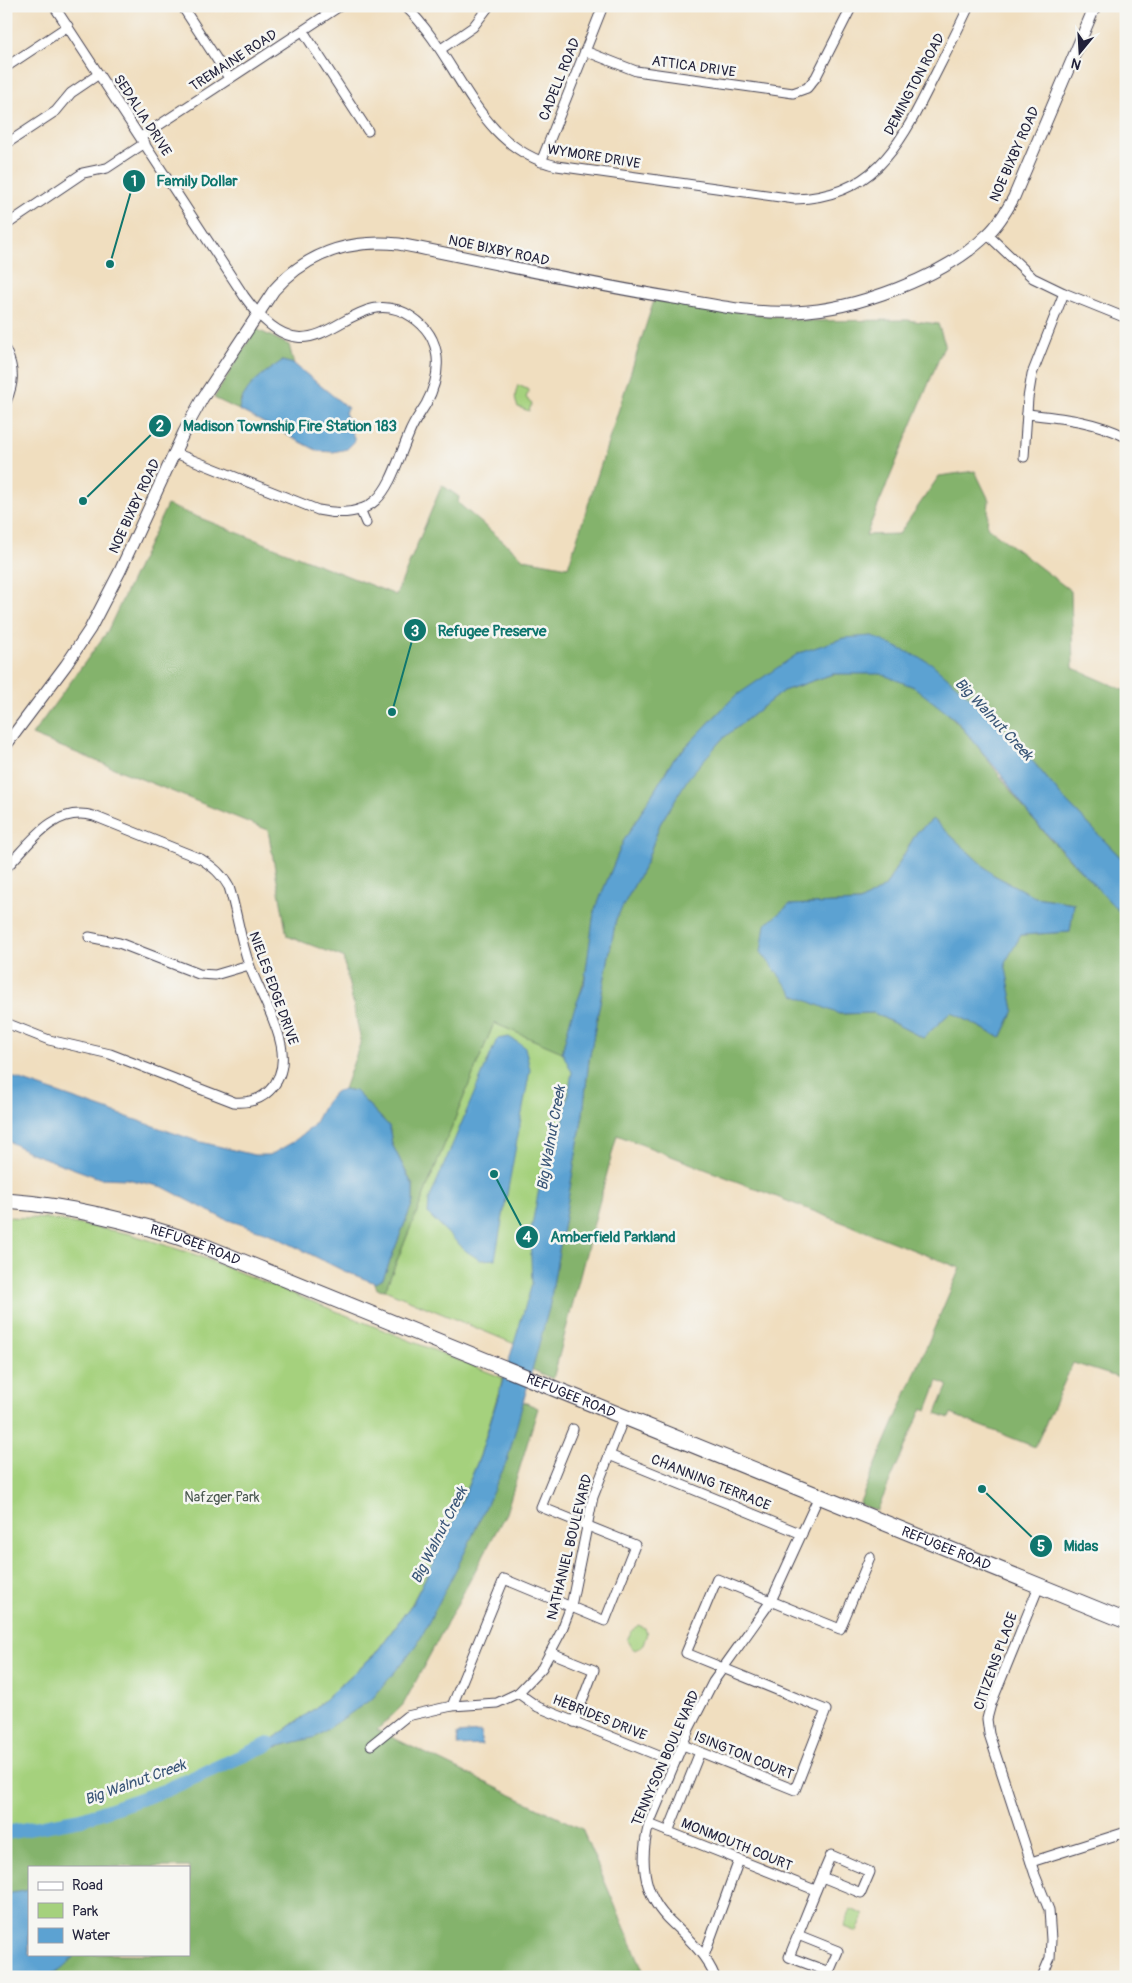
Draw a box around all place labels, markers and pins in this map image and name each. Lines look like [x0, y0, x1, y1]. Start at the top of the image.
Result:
callout: Family Dollar [121, 166, 247, 196]
callout: Madison Township Fire Station 183 [148, 411, 407, 441]
callout: Refugee Preserve [402, 615, 556, 645]
callout: Amberfield Parkland [515, 1222, 685, 1252]
callout: Midas [1029, 1531, 1108, 1561]

